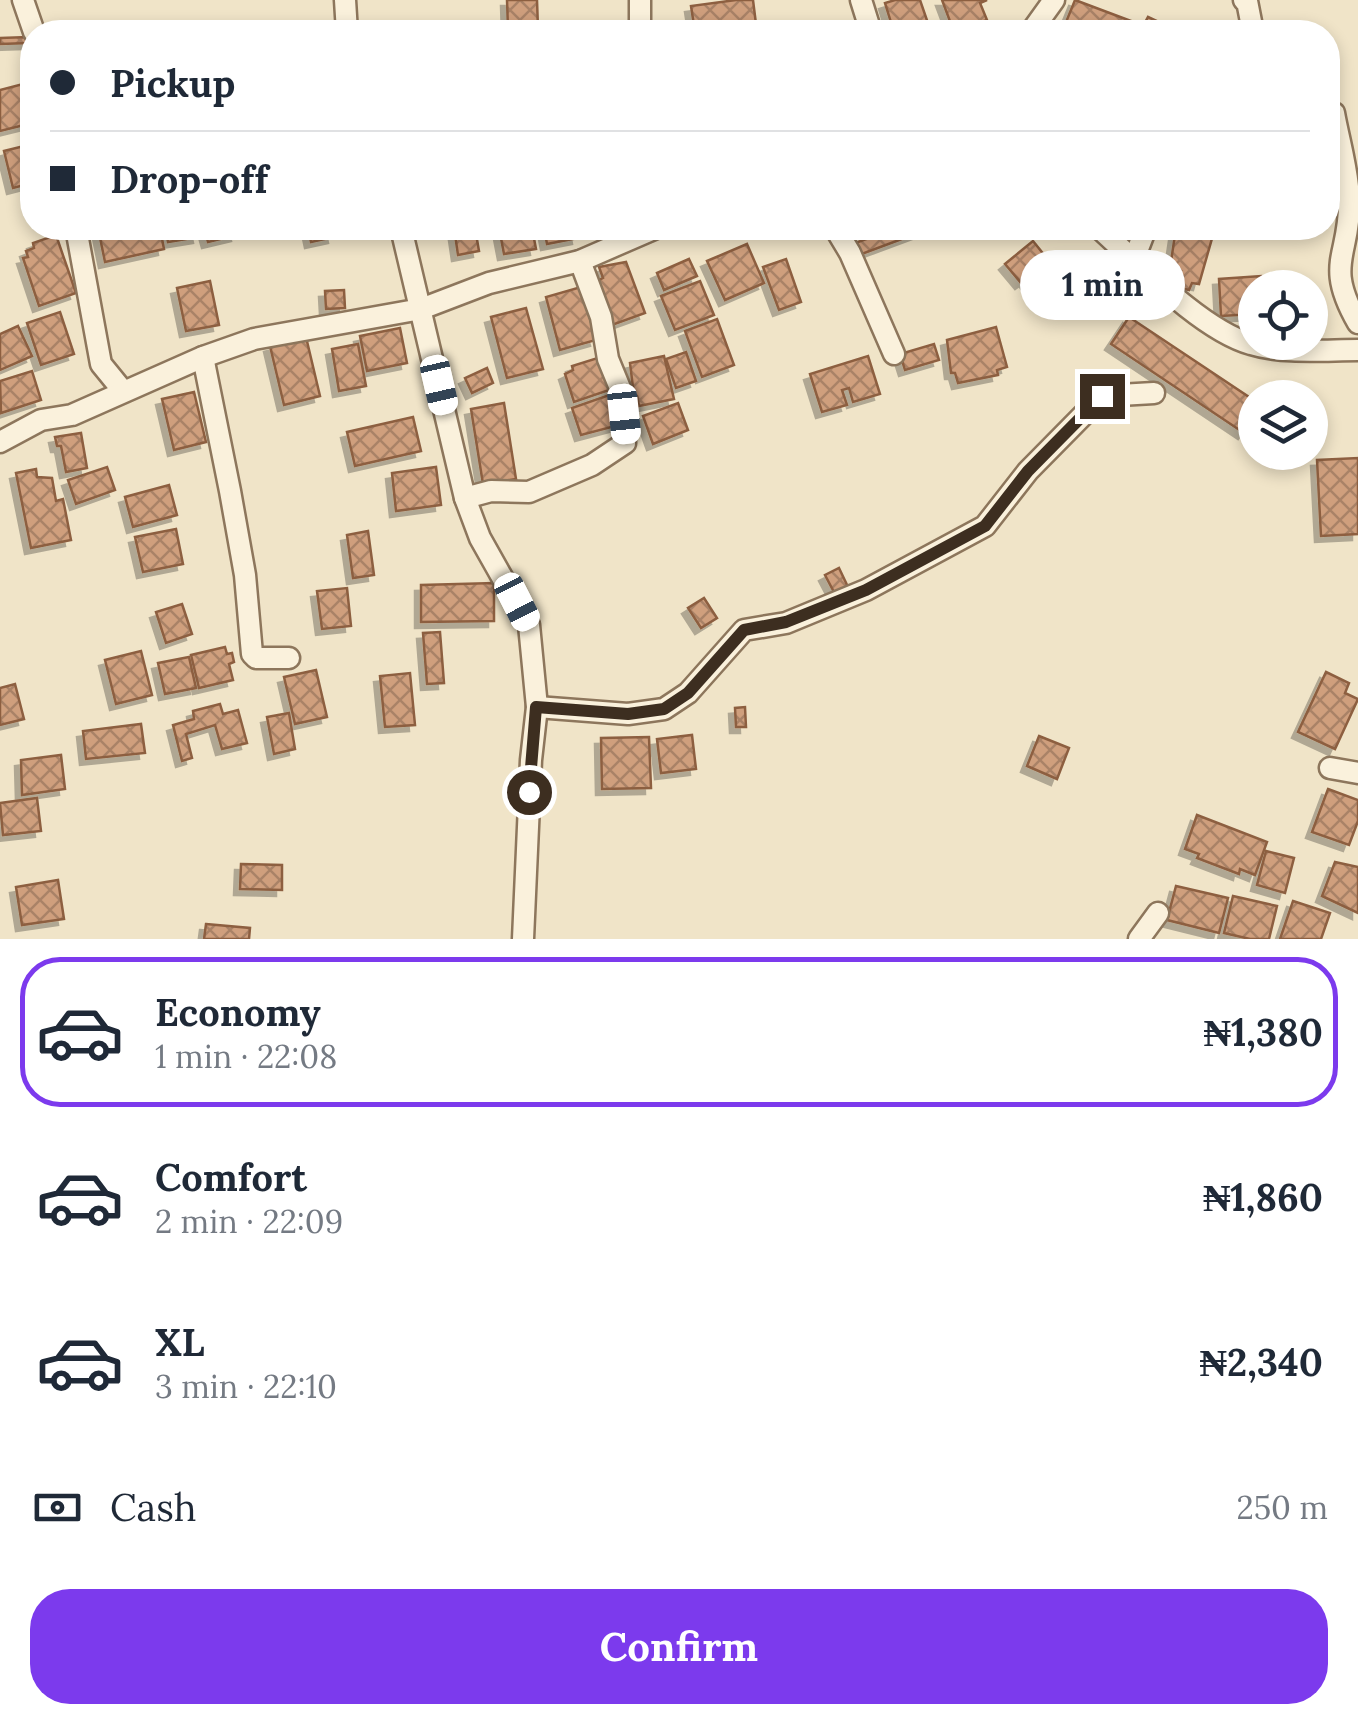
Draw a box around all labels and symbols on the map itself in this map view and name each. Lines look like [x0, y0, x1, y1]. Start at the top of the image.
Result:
callout: 1 min [1020, 251, 1184, 321]
car [418, 352, 460, 418]
route end [1080, 374, 1125, 419]
car [606, 383, 642, 445]
car [490, 568, 544, 636]
route start [507, 770, 552, 815]

